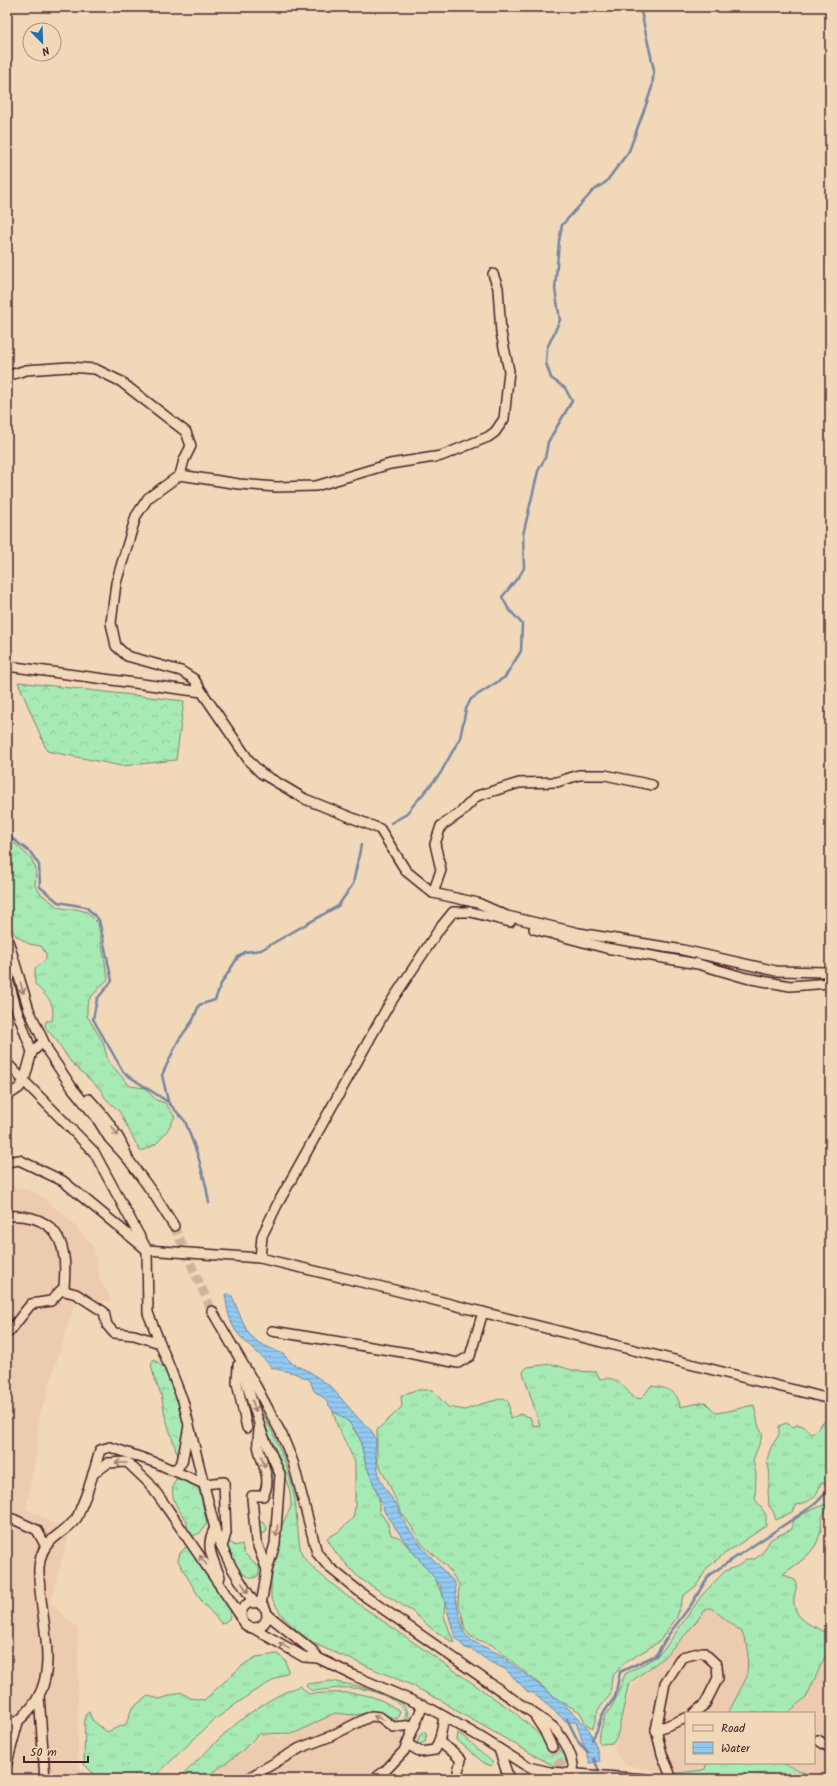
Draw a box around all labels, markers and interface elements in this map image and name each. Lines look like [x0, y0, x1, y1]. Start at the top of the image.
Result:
north arrow [22, 22, 62, 62]
text: N [39, 41, 52, 60]
one-way arrow [19, 981, 27, 994]
one-way arrow [110, 1126, 119, 1137]
one-way arrow [251, 1399, 258, 1412]
one-way arrow [260, 1455, 267, 1468]
one-way arrow [115, 1459, 128, 1467]
one-way arrow [273, 1524, 280, 1537]
one-way arrow [199, 1554, 207, 1565]
one-way arrow [241, 1582, 249, 1593]
one-way arrow [278, 1642, 290, 1649]
legend [685, 1712, 815, 1764]
one-way arrow [373, 1714, 385, 1722]
text: Road [721, 1719, 746, 1738]
scale bar [24, 1738, 88, 1764]
text: Water [721, 1739, 751, 1758]
text: 50 m [30, 1743, 57, 1762]

